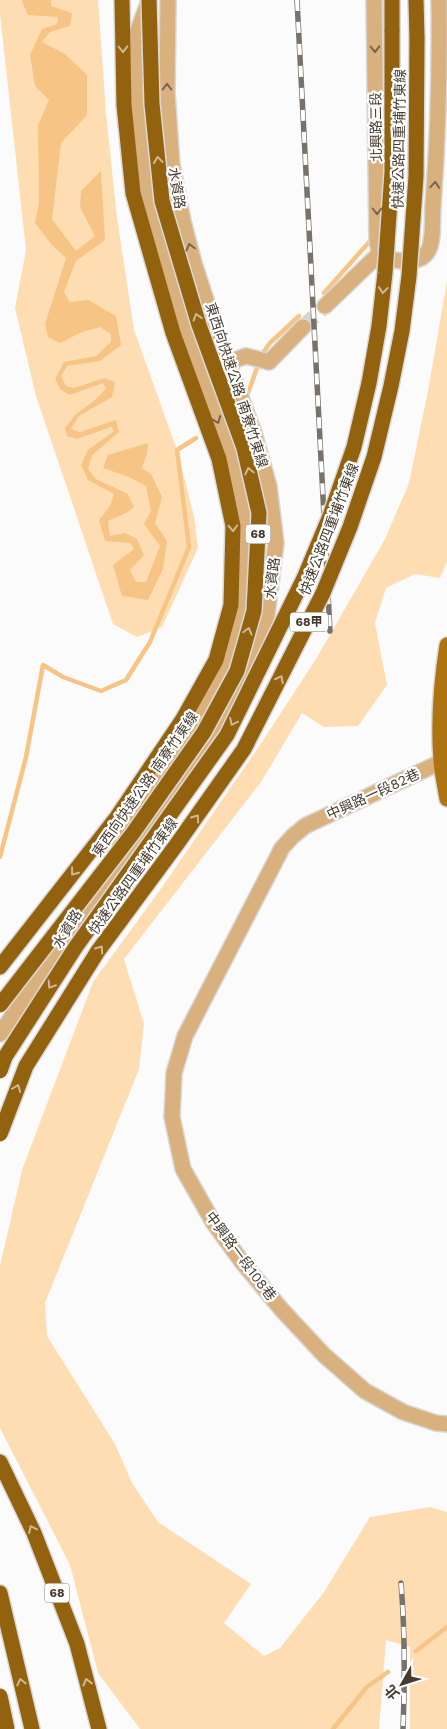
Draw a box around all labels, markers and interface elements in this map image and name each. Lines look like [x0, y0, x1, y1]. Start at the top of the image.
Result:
one-way arrow [117, 45, 128, 53]
one-way arrow [370, 45, 380, 53]
street label: 快速公路四重埔竹東線 [390, 69, 408, 209]
one-way arrow [162, 82, 172, 90]
street label: 北興路三段 [367, 92, 385, 162]
one-way arrow [152, 156, 163, 164]
street label: 水資路 [165, 166, 189, 210]
one-way arrow [429, 181, 440, 189]
one-way arrow [372, 208, 382, 215]
one-way arrow [185, 243, 196, 252]
one-way arrow [378, 287, 389, 295]
street label: 東西向快速公路 南寮竹東線 [203, 300, 271, 470]
one-way arrow [193, 314, 203, 322]
one-way arrow [211, 415, 221, 423]
street label: 快速公路四重埔竹東線 [296, 461, 362, 597]
one-way arrow [244, 467, 255, 476]
one-way arrow [227, 524, 238, 532]
road number: 68 [246, 524, 270, 544]
street label: 水資路 [262, 556, 282, 600]
road number: 68甲 [290, 612, 328, 632]
one-way arrow [243, 628, 253, 636]
one-way arrow [274, 675, 284, 684]
street label: 東西向快速公路 南寮竹東線 [89, 709, 201, 859]
one-way arrow [229, 717, 240, 726]
street label: 中興路一段82巷 [324, 765, 422, 823]
one-way arrow [190, 814, 199, 824]
street label: 快速公路四重埔竹東線 [85, 815, 181, 937]
one-way arrow [71, 866, 80, 876]
street label: 水資路 [49, 907, 85, 951]
one-way arrow [94, 945, 103, 955]
one-way arrow [48, 979, 58, 988]
one-way arrow [11, 1084, 21, 1093]
street label: 中興路一段108巷 [202, 1209, 280, 1303]
one-way arrow [28, 1525, 39, 1534]
road number: 68 [44, 1584, 70, 1602]
north arrow [377, 1659, 427, 1709]
one-way arrow [16, 1677, 27, 1686]
one-way arrow [82, 1677, 93, 1686]
text: 北 [381, 1682, 403, 1703]

